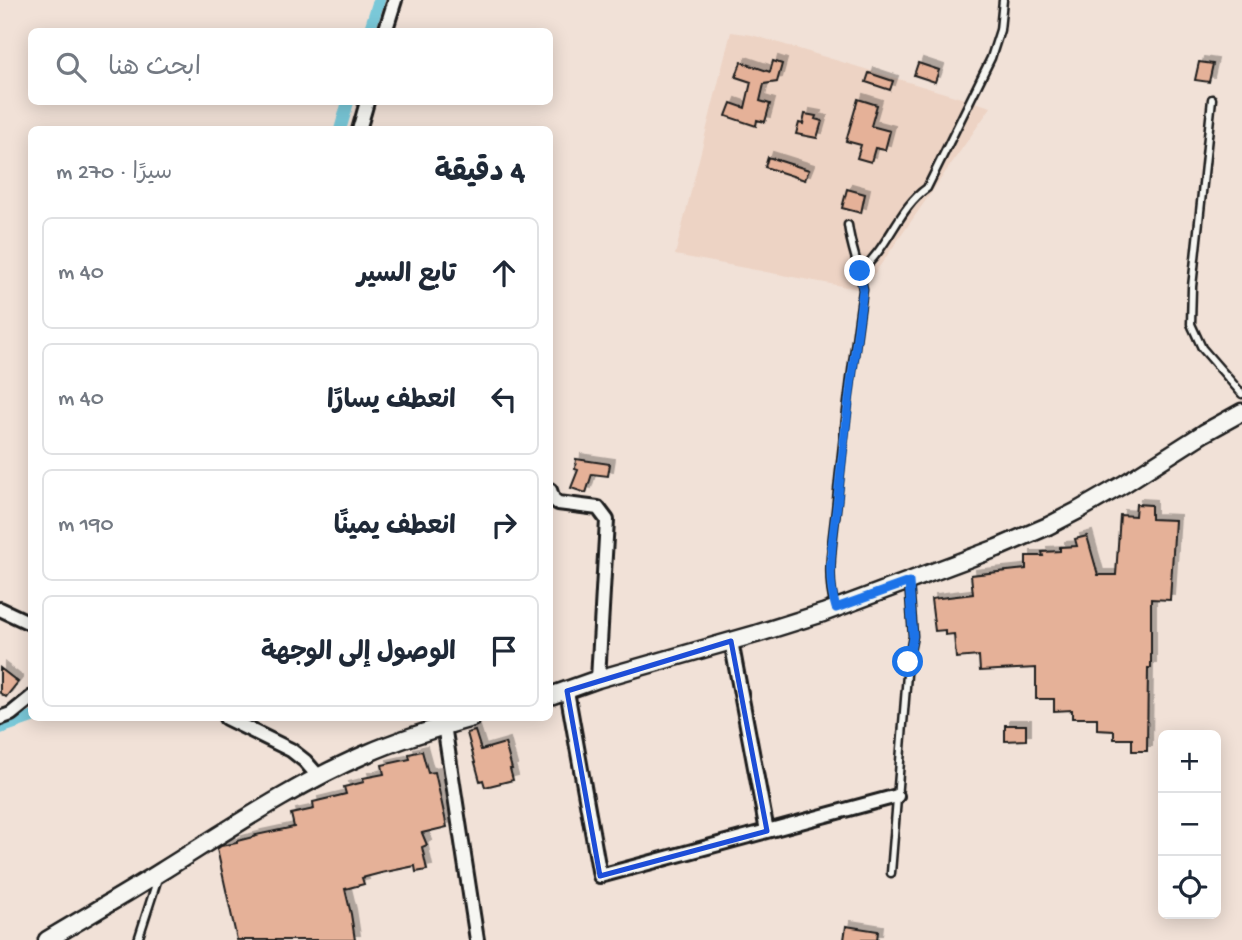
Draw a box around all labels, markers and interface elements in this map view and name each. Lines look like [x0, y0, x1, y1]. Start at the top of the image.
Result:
search box [28, 28, 553, 105]
icon: search [52, 48, 90, 86]
text: ابحث هنا [108, 54, 201, 85]
text: 4 دقيقة [434, 157, 525, 192]
text: سيرًا · 270 m [56, 160, 172, 187]
icon: ahead [485, 254, 523, 292]
route end [844, 255, 875, 286]
text: 40 m [58, 260, 104, 287]
text: تابع السير [357, 261, 456, 292]
icon: left [485, 380, 523, 418]
text: 40 m [58, 386, 104, 413]
text: انعطف يسارًا [327, 387, 456, 418]
icon: right [485, 506, 523, 544]
text: 190 m [58, 512, 114, 539]
text: انعطف يمينًا [334, 513, 456, 544]
icon: arrive [485, 632, 523, 670]
text: الوصول إلى الوجهة [261, 639, 456, 670]
route start [892, 646, 923, 677]
map controls [1158, 730, 1221, 919]
button: + [1158, 730, 1221, 793]
button: − [1158, 793, 1221, 856]
button: locate [1158, 856, 1221, 919]

